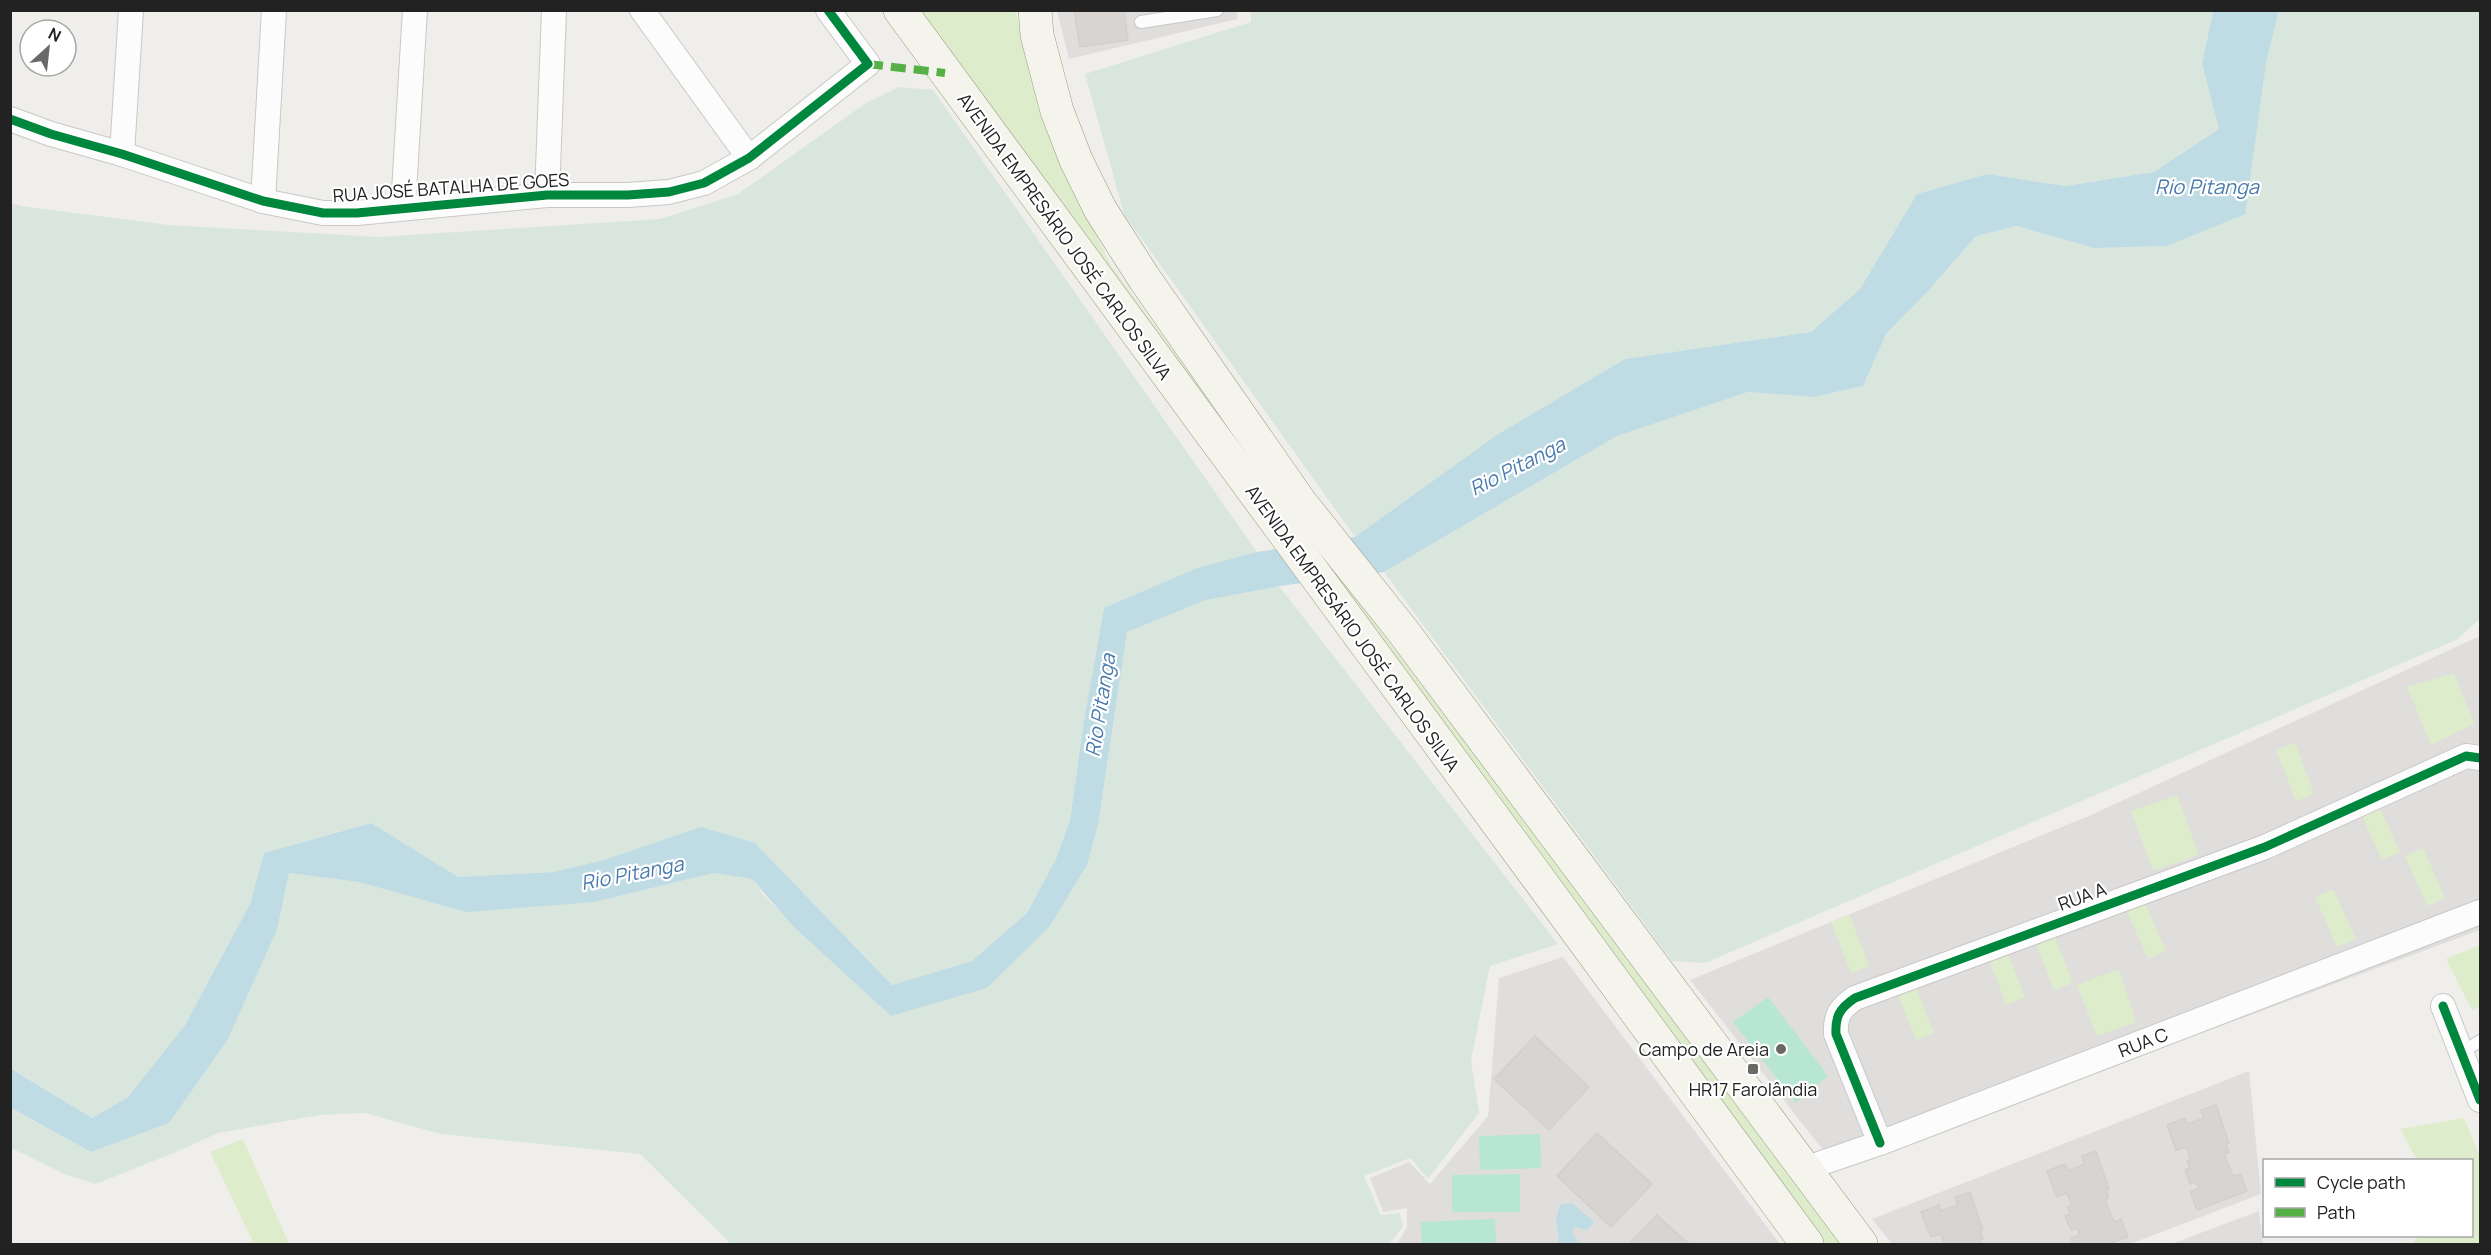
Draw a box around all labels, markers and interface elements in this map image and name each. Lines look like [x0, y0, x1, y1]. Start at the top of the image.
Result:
north arrow [18, 18, 78, 78]
text: N [45, 22, 65, 47]
street label: AVENIDA EMPRESÁRIO JOSÉ CARLOS SILVA [953, 88, 1178, 385]
street label: RUA JOSÉ BATALHA DE GOES [332, 167, 570, 207]
water label: Rio Pitanga [2155, 173, 2260, 200]
water label: Rio Pitanga [1465, 430, 1570, 502]
street label: AVENIDA EMPRESÁRIO JOSÉ CARLOS SILVA [1241, 480, 1466, 777]
water label: Rio Pitanga [1079, 651, 1122, 758]
water label: Rio Pitanga [578, 850, 686, 896]
street label: RUA A [2054, 876, 2110, 916]
street label: RUA C [2115, 1022, 2171, 1062]
place label: Campo de Areia [1639, 1037, 1769, 1061]
marker: Campo de Areia [1774, 1042, 1788, 1056]
marker: HR17 Farolândia [1746, 1062, 1760, 1076]
place label: HR17 Farolândia [1689, 1077, 1817, 1101]
legend [2263, 1159, 2473, 1237]
text: Cycle path [2317, 1170, 2406, 1194]
text: Path [2317, 1200, 2355, 1224]

